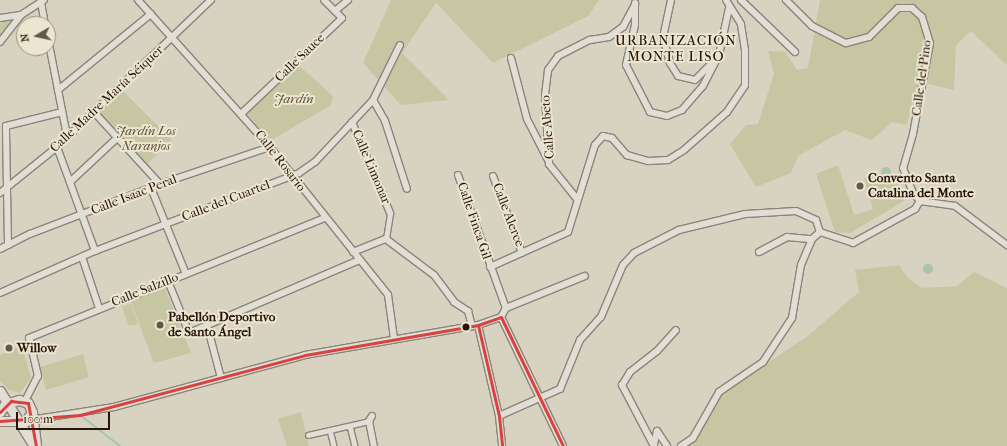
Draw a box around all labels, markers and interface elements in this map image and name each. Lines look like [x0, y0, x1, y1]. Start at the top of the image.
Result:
north arrow [16, 16, 56, 56]
street label: Calle Sauce [272, 30, 328, 86]
text: N [18, 33, 32, 43]
district label: URBANIZACIÓN MONTE LISO [615, 33, 737, 66]
street label: Calle del Pino [909, 39, 935, 117]
street label: Calle Madre María Séiquer [47, 42, 167, 156]
park label: Jardín [275, 91, 313, 107]
street label: Calle Abeto [538, 95, 558, 159]
park label: Jardín Los Naranjos [116, 124, 176, 155]
street label: Calle Rosario [251, 127, 309, 195]
street label: Calle Limonar [348, 128, 394, 206]
street label: Calle Isaac Peral [89, 171, 179, 219]
place label: Convento Santa Catalina del Monte [868, 171, 974, 202]
street label: Calle del Cuartel [180, 177, 272, 225]
street label: Calle Finca Gil [454, 180, 494, 262]
street label: Calle Alerce [489, 181, 527, 249]
marker: Convento Santa Catalina del Monte [855, 181, 865, 191]
street label: Calle Salzillo [109, 270, 181, 310]
place label: Pabellón Deportivo de Santo Ángel [168, 310, 275, 341]
marker: Pabellón Deportivo de Santo Ángel [155, 320, 165, 330]
unlabelled marker [461, 322, 471, 332]
place label: Willow [17, 340, 57, 356]
marker: Willow [4, 343, 14, 353]
scale bar [18, 404, 112, 430]
text: 100 m [23, 412, 53, 426]

